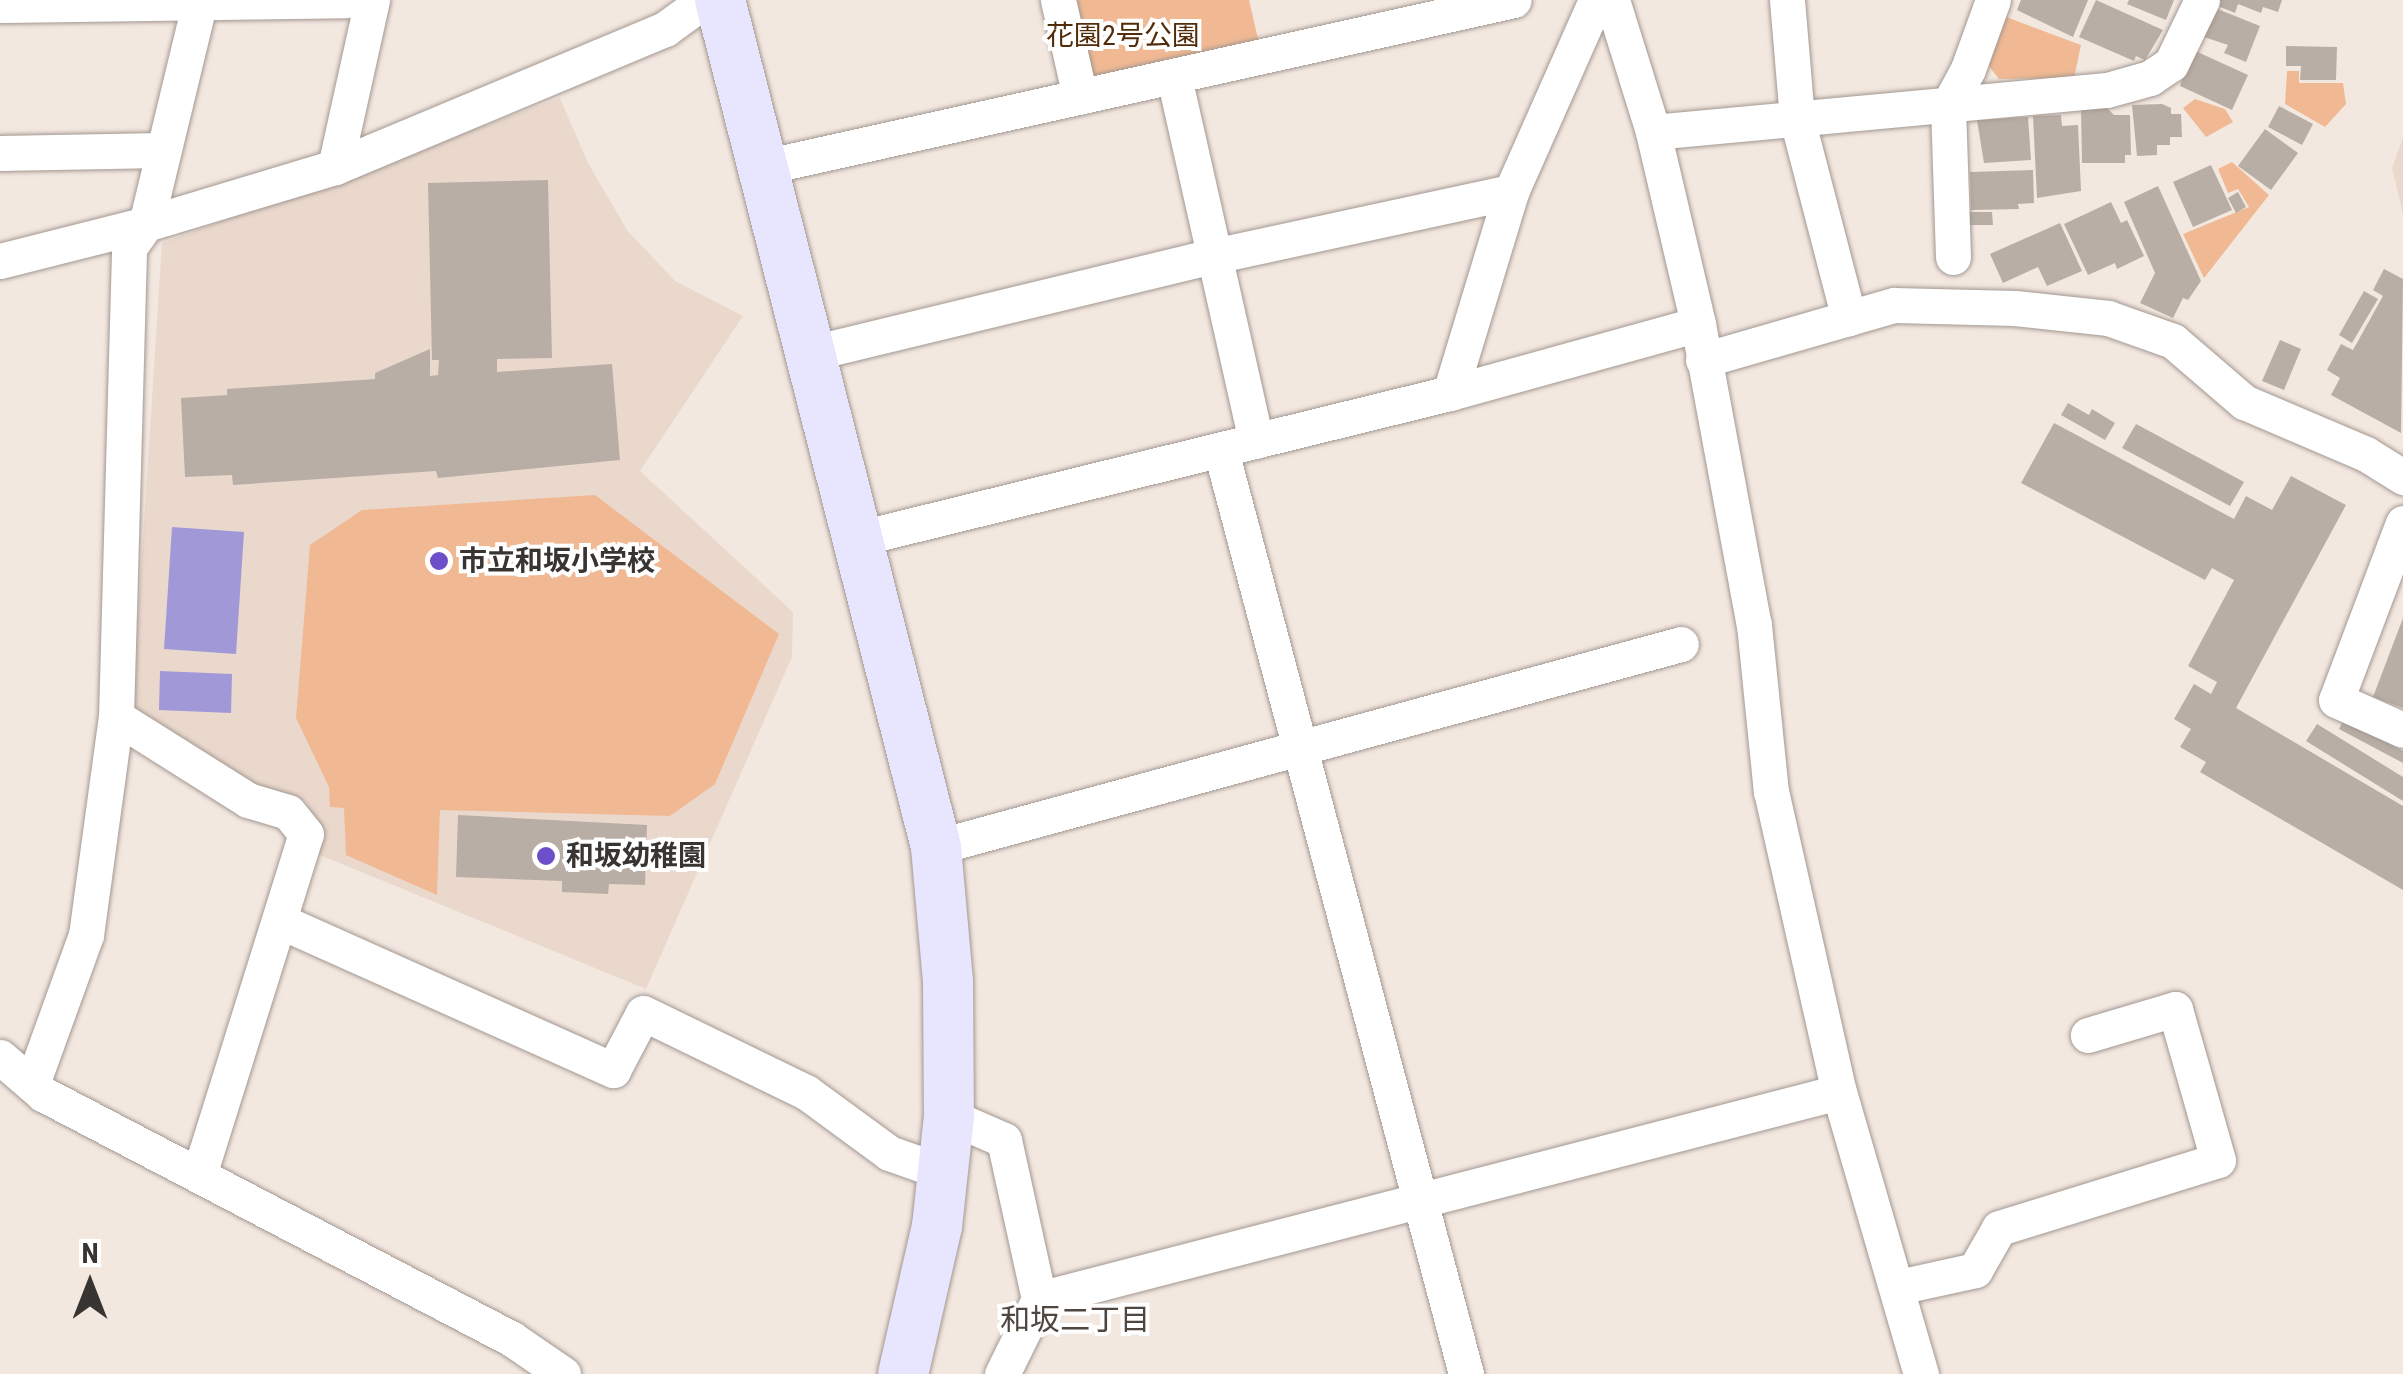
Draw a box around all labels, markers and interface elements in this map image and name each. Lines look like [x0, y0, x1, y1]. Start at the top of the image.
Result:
park label: 花園2号公園 [1046, 19, 1200, 53]
place label: 市立和坂小学校 [459, 544, 655, 578]
marker: 市立和坂小学校 [428, 550, 450, 572]
place label: 和坂幼稚園 [566, 839, 706, 873]
marker: 和坂幼稚園 [535, 845, 557, 867]
north arrow [40, 1234, 140, 1334]
text: N [81, 1237, 99, 1270]
district label: 和坂二丁目 [1000, 1302, 1150, 1338]

